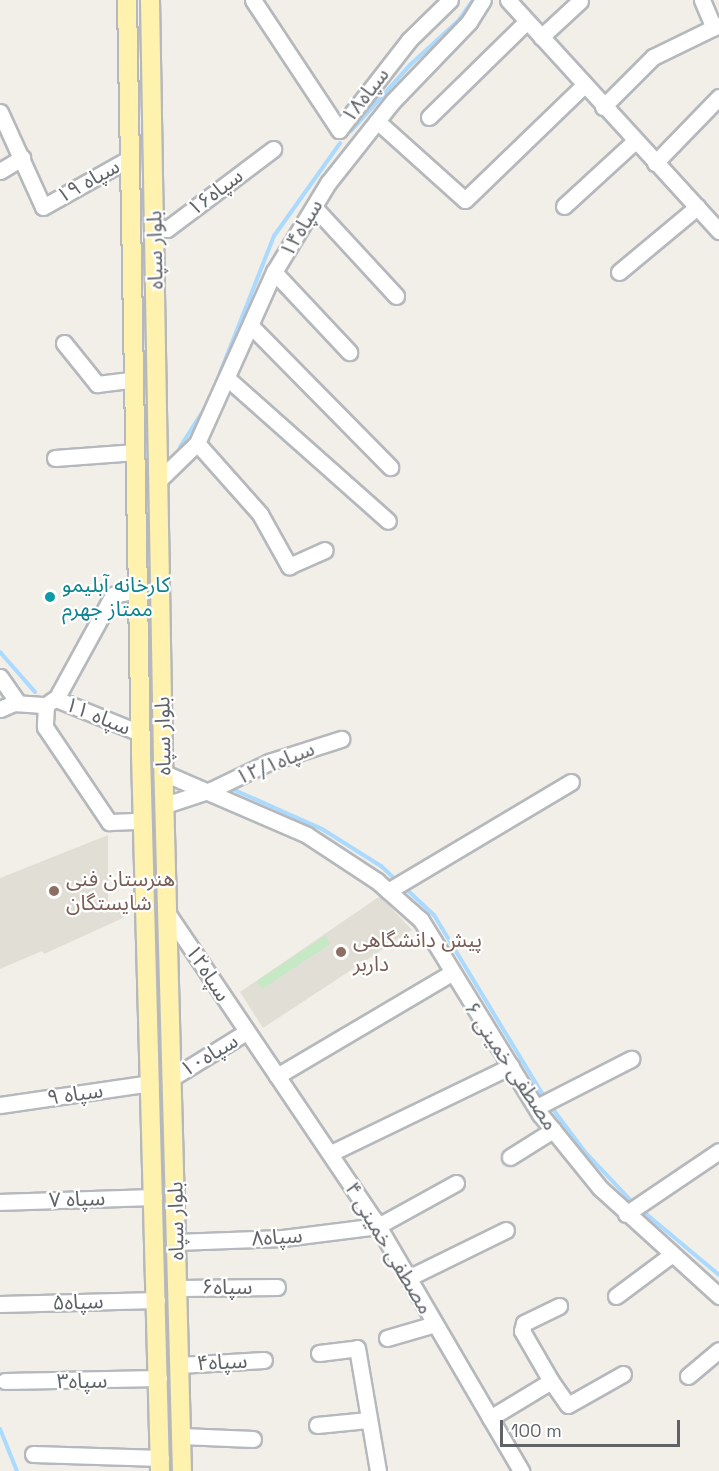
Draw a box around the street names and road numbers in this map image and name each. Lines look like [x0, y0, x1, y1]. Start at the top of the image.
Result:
street label: سپاه۱۸ [336, 62, 394, 128]
street label: سپاه ۱۹ [52, 153, 124, 209]
street label: سپاه۱۶ [182, 163, 248, 221]
street label: سپاه۱۴ [274, 195, 328, 261]
street label: بلوار سپاه [142, 210, 168, 290]
street label: سپاه ۱۱ [62, 692, 134, 740]
street label: بلوار سپاه [150, 696, 176, 776]
street label: سپاه۱۲/۱ [232, 736, 318, 790]
street label: سپاه۱۲ [180, 940, 236, 1006]
street label: مصطفی خمینی ۶ [459, 997, 563, 1135]
street label: سپاه۱۰ [176, 1028, 242, 1082]
street label: سپاه ۹ [45, 1078, 105, 1110]
street label: مصطفی خمینی ۴ [340, 1177, 438, 1319]
street label: بلوار سپاه [163, 1181, 189, 1261]
street label: سپاه ۷ [48, 1185, 106, 1213]
street label: سپاه۸ [251, 1223, 303, 1251]
street label: سپاه۶ [202, 1274, 252, 1300]
street label: سپاه۵ [52, 1289, 104, 1315]
street label: سپاه۴ [196, 1348, 248, 1376]
street label: سپاه۳ [56, 1368, 108, 1394]

